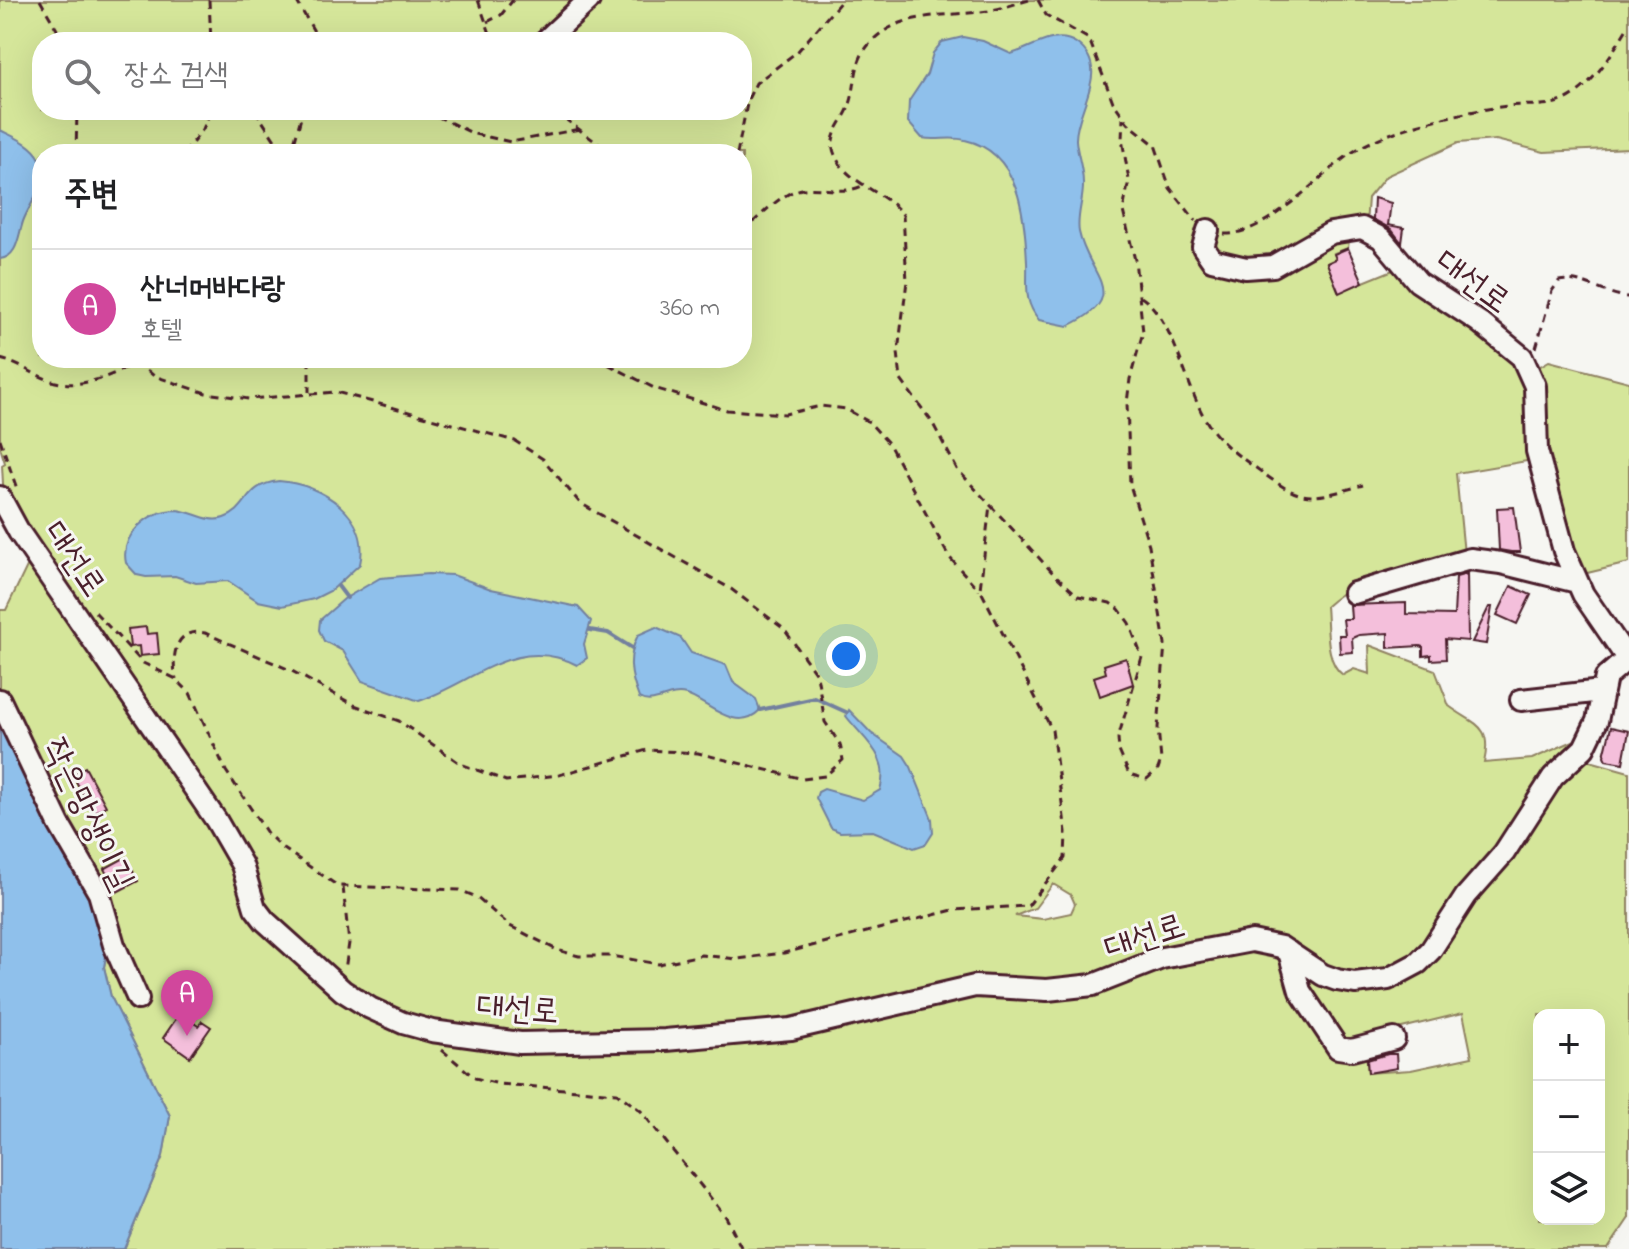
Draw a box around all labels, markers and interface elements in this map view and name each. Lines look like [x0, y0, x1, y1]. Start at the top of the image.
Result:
search box [32, 32, 752, 120]
icon: search [60, 54, 104, 98]
text: 장소 검색 [124, 54, 228, 98]
text: 주변 [64, 171, 119, 221]
street label: 대선로 [1424, 239, 1520, 328]
text: 산너머바다랑 [140, 268, 285, 312]
text: A [82, 290, 98, 328]
text: 360 m [660, 290, 720, 328]
text: 호텔 [140, 312, 182, 350]
street label: 대선로 [29, 512, 116, 608]
your location [826, 636, 866, 676]
street label: 작은망생이길 [28, 730, 145, 899]
street label: 대선로 [1098, 902, 1192, 975]
pin: A [161, 970, 213, 1036]
street label: 대선로 [475, 983, 560, 1039]
map controls [1533, 1009, 1605, 1225]
button: + [1533, 1009, 1605, 1081]
button: − [1533, 1081, 1605, 1153]
button: layers [1533, 1153, 1605, 1225]

